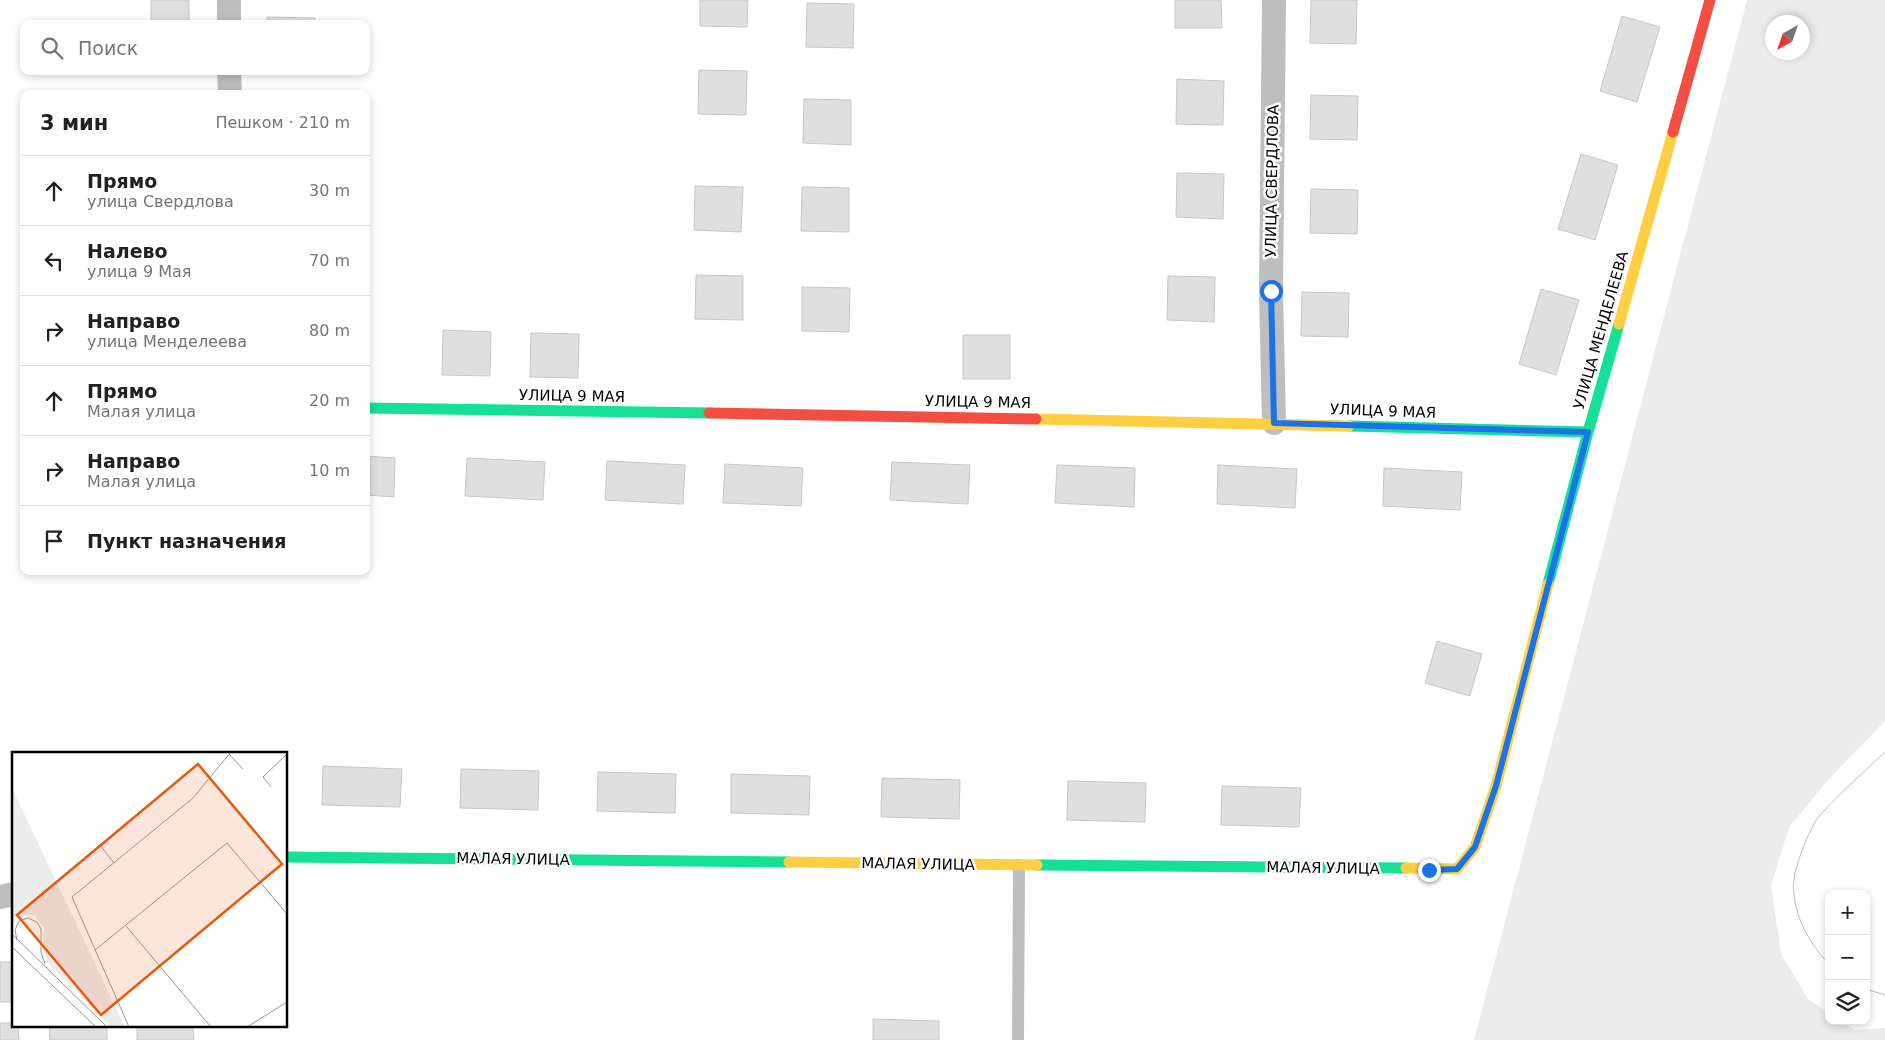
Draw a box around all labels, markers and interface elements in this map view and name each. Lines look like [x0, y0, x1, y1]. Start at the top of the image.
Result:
north arrow [1765, 15, 1810, 60]
search box [20, 20, 370, 75]
icon: search [38, 34, 66, 62]
text: Поиск [78, 37, 138, 59]
street label: УЛИЦА СВЕРДЛОВА [1262, 104, 1282, 258]
text: 3 мин [40, 111, 108, 135]
text: Пешком · 210 m [215, 113, 350, 132]
text: Прямо [87, 170, 157, 192]
icon: ahead [40, 177, 68, 205]
text: 30 m [309, 181, 350, 200]
text: улица Свердлова [87, 192, 234, 211]
text: Налево [87, 240, 168, 262]
icon: left [40, 247, 68, 275]
street label: УЛИЦА МЕНДЕЛЕЕВА [1570, 248, 1632, 411]
text: 70 m [309, 251, 350, 270]
text: улица 9 Мая [87, 262, 191, 281]
route start [1260, 280, 1283, 303]
text: Направо [87, 310, 180, 332]
icon: right [40, 317, 68, 345]
text: 80 m [309, 321, 350, 340]
text: улица Менделеева [87, 332, 247, 351]
text: Прямо [87, 380, 157, 402]
street label: УЛИЦА 9 МАЯ [519, 386, 625, 406]
icon: ahead [40, 387, 68, 415]
text: 20 m [309, 391, 350, 410]
street label: УЛИЦА 9 МАЯ [925, 392, 1031, 412]
street label: УЛИЦА 9 МАЯ [1330, 400, 1436, 422]
text: Малая улица [87, 402, 196, 421]
text: Направо [87, 450, 180, 472]
icon: right [40, 457, 68, 485]
text: 10 m [309, 461, 350, 480]
text: Малая улица [87, 472, 196, 491]
icon: arrive [40, 527, 68, 555]
text: Пункт назначения [87, 530, 286, 552]
inset map [12, 752, 288, 1028]
street label: МАЛАЯ УЛИЦА [456, 849, 571, 869]
street label: МАЛАЯ УЛИЦА [861, 854, 976, 874]
street label: МАЛАЯ УЛИЦА [1266, 858, 1381, 878]
route end [1418, 859, 1441, 882]
map controls [1825, 890, 1870, 1025]
button: + [1825, 890, 1870, 935]
button: − [1825, 935, 1870, 980]
button: layers [1825, 980, 1870, 1025]

